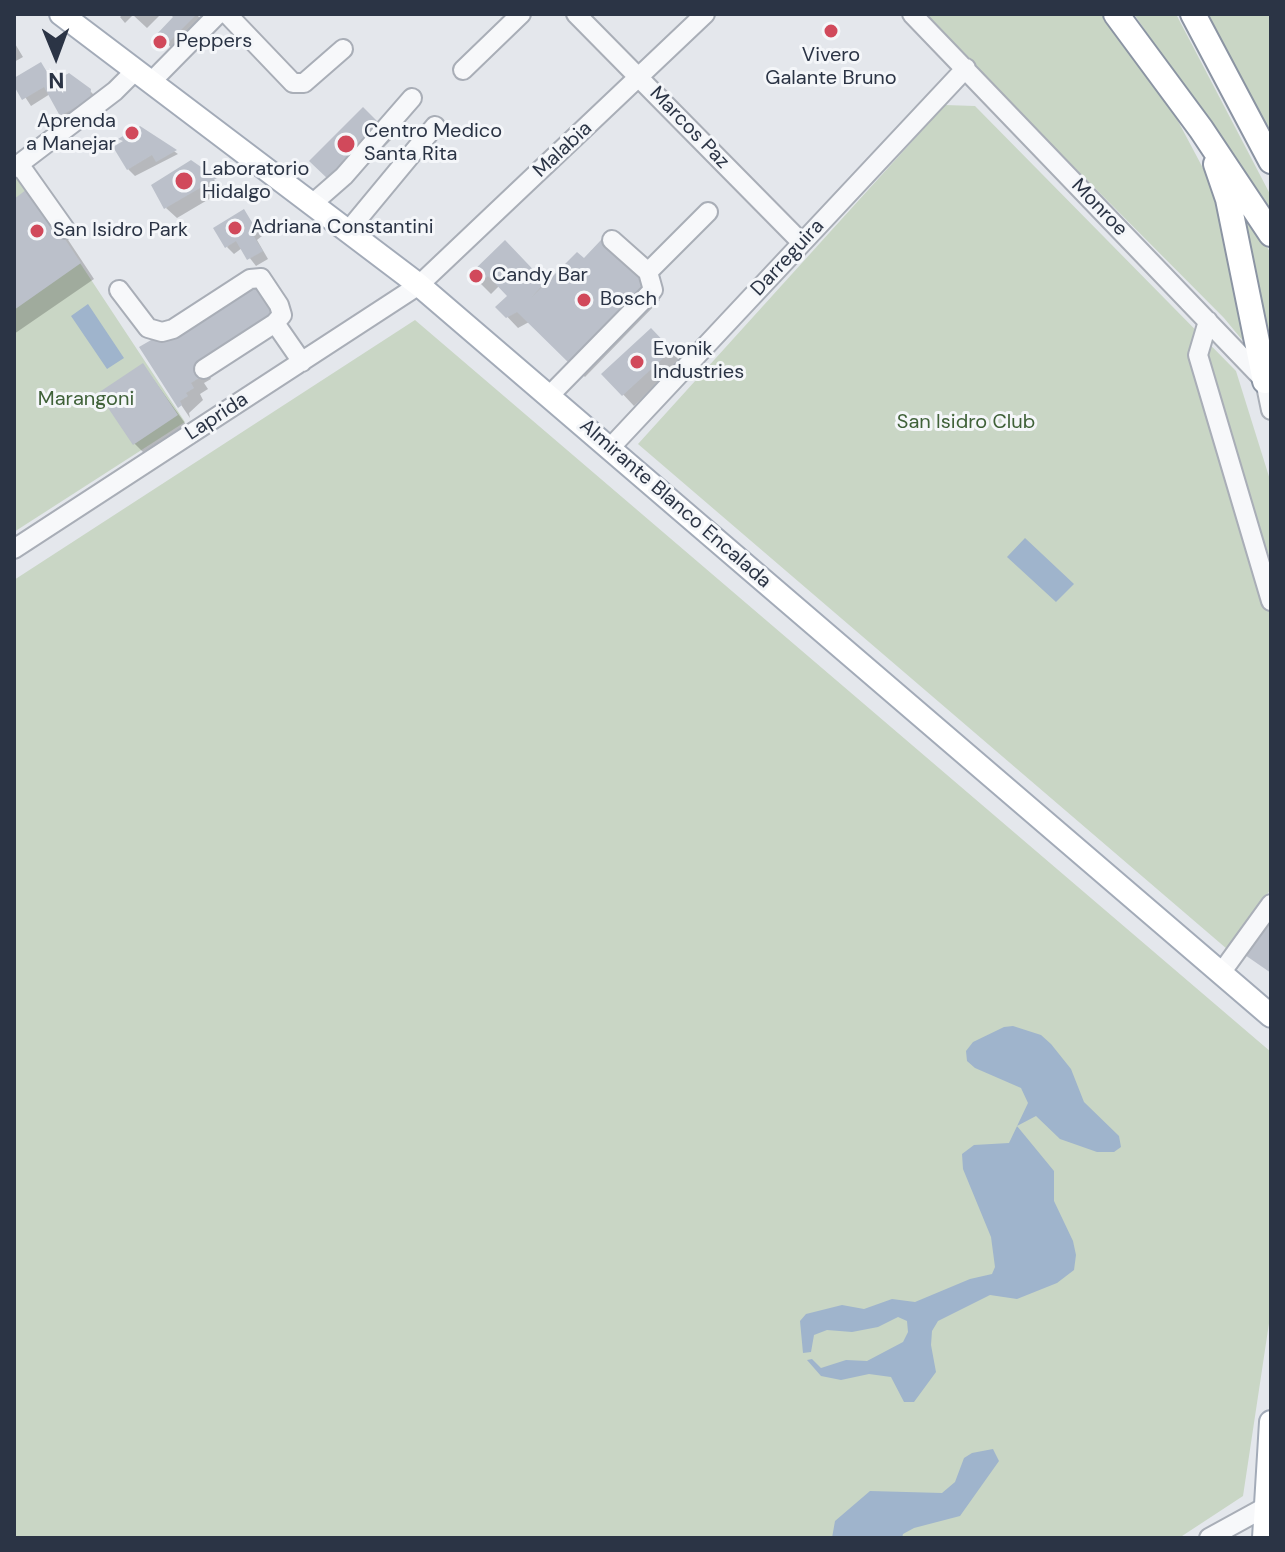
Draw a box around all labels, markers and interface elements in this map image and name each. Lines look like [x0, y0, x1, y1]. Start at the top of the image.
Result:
north arrow [16, 16, 96, 96]
marker: Vivero Galante Bruno [822, 22, 840, 40]
place label: Peppers [176, 30, 252, 54]
marker: Peppers [151, 33, 169, 51]
place label: Vivero Galante Bruno [765, 44, 897, 91]
text: N [48, 66, 65, 95]
street label: Marcos Paz [644, 82, 734, 174]
place label: Aprenda a Manejar [26, 110, 116, 157]
street label: Malabia [529, 117, 597, 183]
place label: Centro Medico Santa Rita [364, 120, 502, 167]
marker: Aprenda a Manejar [123, 124, 141, 142]
marker: Centro Medico Santa Rita [335, 133, 357, 155]
place label: Laboratorio Hidalgo [202, 158, 309, 205]
marker: Laboratorio Hidalgo [173, 170, 195, 192]
street label: Monroe [1066, 174, 1132, 242]
street label: Darreguira [746, 215, 830, 301]
place label: Adriana Constantini [251, 216, 433, 240]
place label: San Isidro Park [53, 219, 188, 243]
marker: Adriana Constantini [226, 219, 244, 237]
marker: San Isidro Park [28, 222, 46, 240]
place label: Candy Bar [492, 264, 588, 288]
marker: Candy Bar [467, 267, 485, 285]
place label: Bosch [600, 288, 657, 312]
marker: Bosch [575, 291, 593, 309]
place label: Evonik Industries [653, 338, 744, 385]
marker: Evonik Industries [628, 353, 646, 371]
park label: Marangoni [38, 388, 134, 412]
street label: Laprida [181, 388, 253, 446]
park label: San Isidro Club [897, 411, 1035, 435]
street label: Almirante Blanco Encalada [574, 414, 776, 594]

